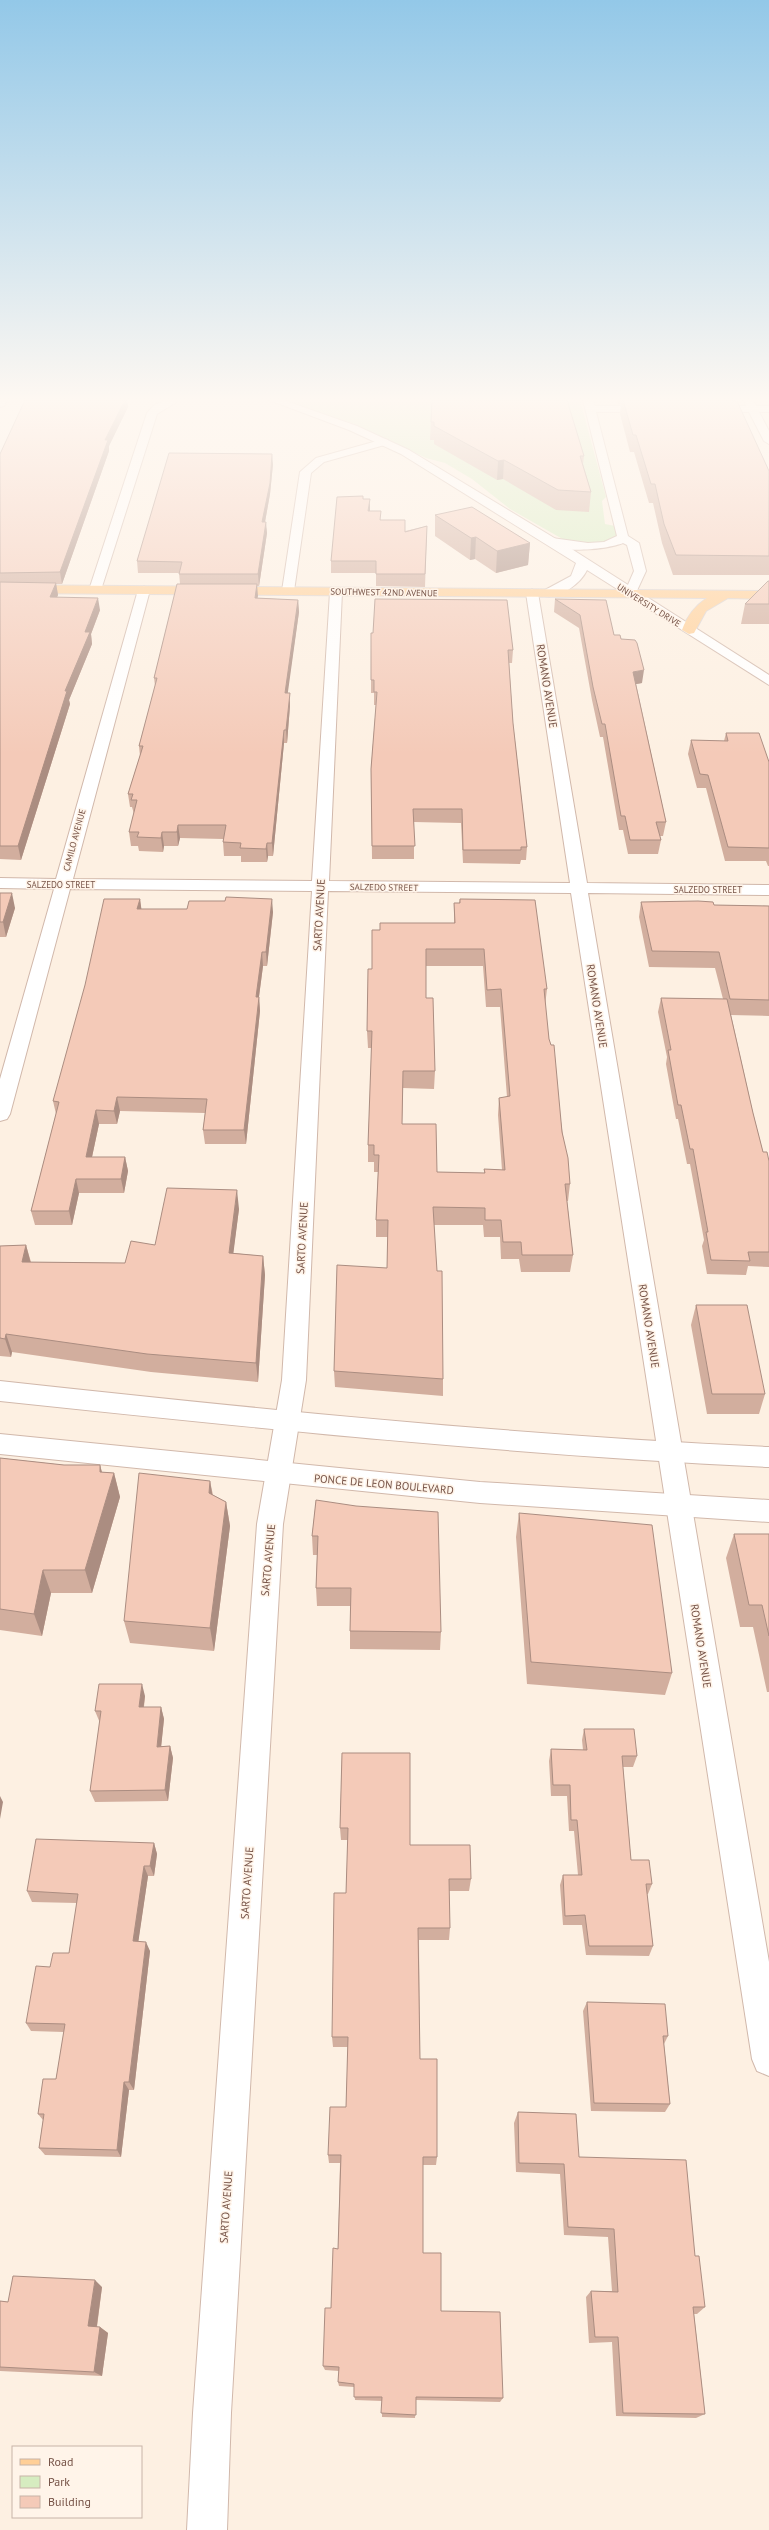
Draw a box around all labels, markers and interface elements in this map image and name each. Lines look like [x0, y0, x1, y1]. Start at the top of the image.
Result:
street label: UNIVERSITY DRIVE [615, 581, 683, 629]
street label: SOUTHWEST 42ND AVENUE [330, 586, 438, 598]
street label: ROMANO AVENUE [533, 643, 561, 729]
street label: CAMILO AVENUE [60, 808, 88, 872]
street label: SARTO AVENUE [310, 878, 328, 952]
street label: SALZEDO STREET [27, 879, 95, 890]
street label: SALZEDO STREET [350, 881, 418, 893]
street label: SALZEDO STREET [674, 884, 742, 895]
street label: ROMANO AVENUE [583, 963, 611, 1049]
street label: SARTO AVENUE [293, 1201, 311, 1275]
street label: ROMANO AVENUE [635, 1283, 663, 1369]
street label: PONCE DE LEON BOULEVARD [314, 1471, 454, 1497]
street label: SARTO AVENUE [258, 1523, 278, 1597]
street label: ROMANO AVENUE [687, 1603, 715, 1689]
street label: SARTO AVENUE [237, 1846, 257, 1920]
street label: SARTO AVENUE [216, 2170, 236, 2244]
legend [12, 2446, 142, 2518]
text: Road [48, 2454, 73, 2469]
text: Park [48, 2474, 70, 2489]
text: Building [48, 2494, 91, 2509]

